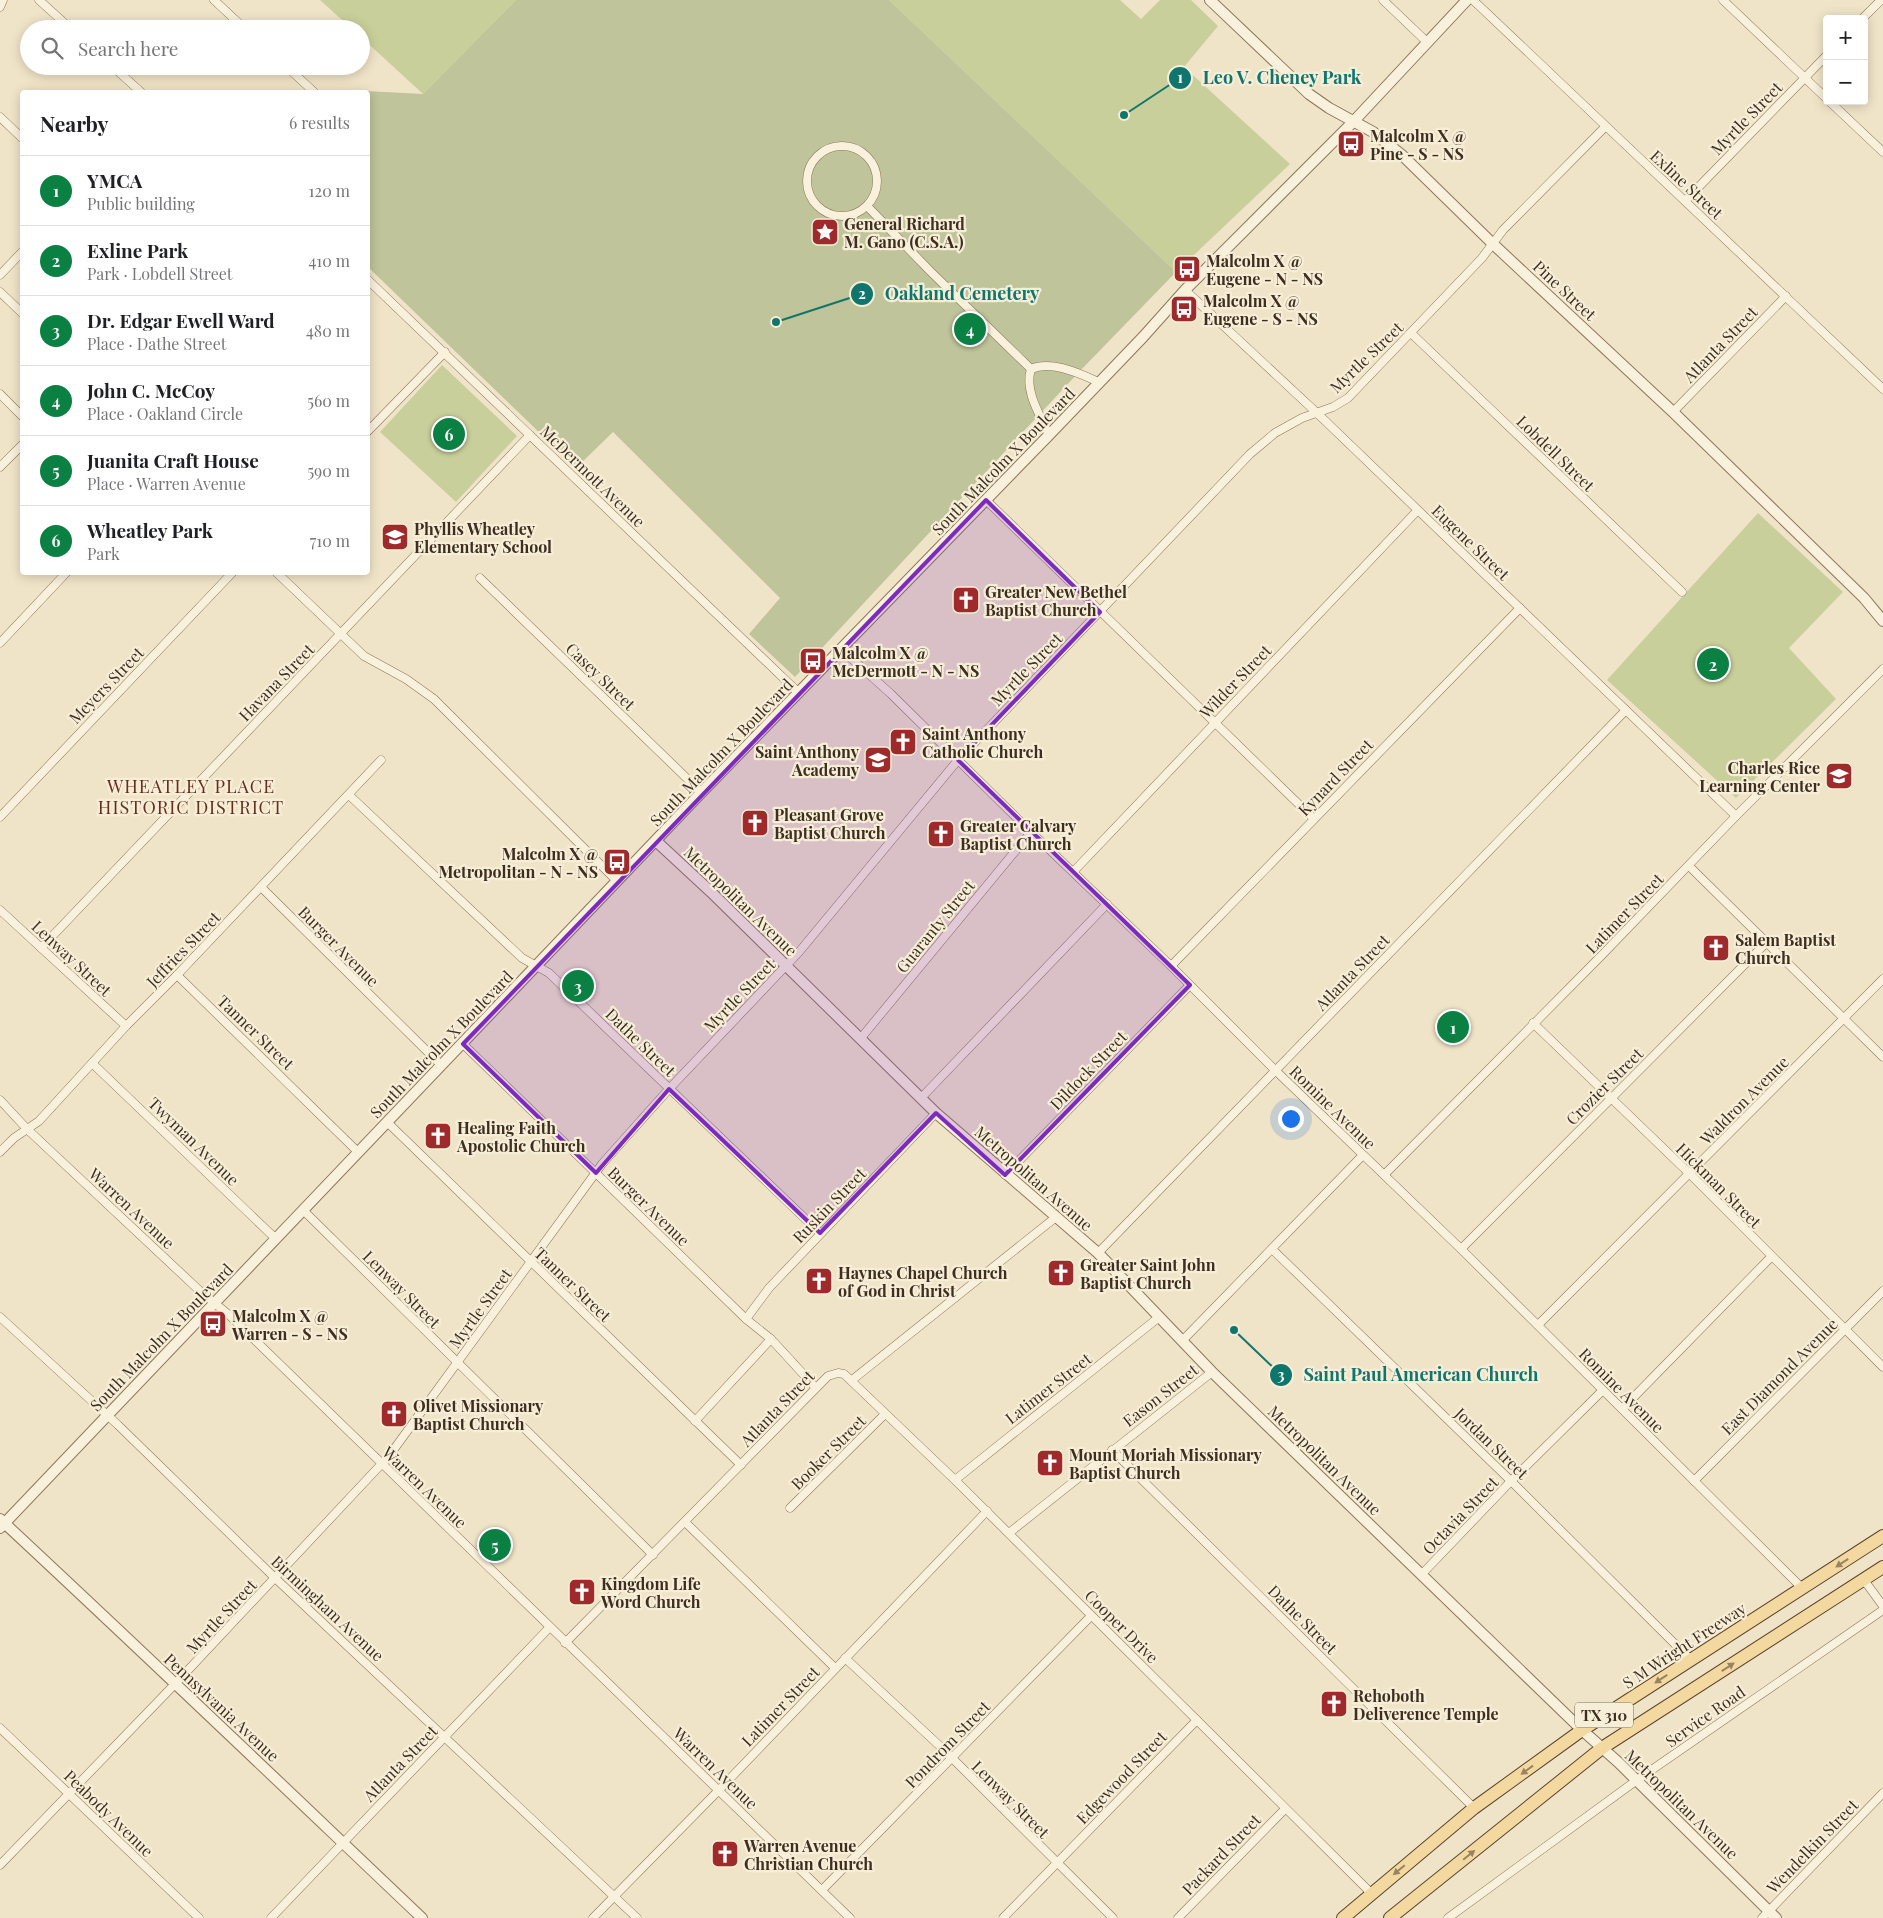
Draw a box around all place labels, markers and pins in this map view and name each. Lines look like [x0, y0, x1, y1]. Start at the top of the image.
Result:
callout: Leo V. Cheney Park [1168, 61, 1372, 94]
place label: Malcolm X @ Pine - S - NS [1370, 125, 1466, 164]
bus stop icon: Malcolm X @ Pine - S - NS [1336, 129, 1366, 159]
place label: General Richard M. Gano (C.S.A.) [844, 213, 965, 252]
place icon: General Richard M. Gano (C.S.A.) [810, 217, 840, 247]
place label: Malcolm X @ Eugene - N - NS [1206, 250, 1323, 289]
bus stop icon: Malcolm X @ Eugene - N - NS [1172, 254, 1202, 284]
callout: Oakland Cemetery [849, 278, 1049, 311]
place label: Malcolm X @ Eugene - S - NS [1203, 290, 1318, 329]
bus stop icon: Malcolm X @ Eugene - S - NS [1169, 294, 1199, 324]
pin: 4 [954, 310, 986, 348]
pin: 6 [433, 415, 465, 453]
place label: Phyllis Wheatley Elementary School [414, 518, 552, 557]
school or university icon: Phyllis Wheatley Elementary School [380, 522, 410, 552]
place label: Greater New Bethel Baptist Church [985, 581, 1127, 620]
church icon: Greater New Bethel Baptist Church [951, 585, 981, 615]
place label: Malcolm X @ McDermott - N - NS [832, 642, 979, 681]
pin: 2 [1697, 645, 1729, 683]
bus stop icon: Malcolm X @ McDermott - N - NS [798, 646, 828, 676]
place label: Saint Anthony Catholic Church [922, 723, 1043, 762]
church icon: Saint Anthony Catholic Church [888, 727, 918, 757]
place label: Saint Anthony Academy [755, 741, 860, 780]
school or university icon: Saint Anthony Academy [863, 745, 893, 775]
place label: Charles Rice Learning Center [1699, 757, 1821, 796]
school or university icon: Charles Rice Learning Center [1824, 761, 1854, 791]
place label: Pleasant Grove Baptist Church [774, 804, 886, 843]
church icon: Pleasant Grove Baptist Church [740, 808, 770, 838]
place label: Greater Calvary Baptist Church [960, 815, 1077, 854]
church icon: Greater Calvary Baptist Church [926, 819, 956, 849]
place label: Malcolm X @ Metropolitan - N - NS [438, 843, 598, 882]
bus stop icon: Malcolm X @ Metropolitan - N - NS [602, 847, 632, 877]
place label: Salem Baptist Church [1735, 929, 1836, 968]
church icon: Salem Baptist Church [1701, 933, 1731, 963]
pin: 3 [562, 967, 594, 1005]
pin: 1 [1437, 1008, 1469, 1046]
place label: Healing Faith Apostolic Church [456, 1117, 586, 1156]
church icon: Healing Faith Apostolic Church [423, 1121, 453, 1151]
place label: Greater Saint John Baptist Church [1080, 1254, 1216, 1293]
church icon: Greater Saint John Baptist Church [1046, 1258, 1076, 1288]
place label: Haynes Chapel Church of God in Christ [838, 1262, 1008, 1301]
church icon: Haynes Chapel Church of God in Christ [804, 1266, 834, 1296]
place label: Malcolm X @ Warren - S - NS [231, 1305, 348, 1344]
bus stop icon: Malcolm X @ Warren - S - NS [198, 1309, 228, 1339]
callout: Saint Paul American Church [1268, 1358, 1549, 1391]
place label: Olivet Missionary Baptist Church [413, 1395, 544, 1434]
church icon: Olivet Missionary Baptist Church [379, 1399, 409, 1429]
place label: Mount Moriah Missionary Baptist Church [1069, 1444, 1262, 1483]
church icon: Mount Moriah Missionary Baptist Church [1035, 1448, 1065, 1478]
pin: 5 [479, 1526, 511, 1564]
place label: Kingdom Life Word Church [600, 1573, 701, 1612]
church icon: Kingdom Life Word Church [567, 1577, 597, 1607]
place label: Rehoboth Deliverence Temple [1353, 1685, 1499, 1724]
church icon: Rehoboth Deliverence Temple [1319, 1689, 1349, 1719]
place label: Warren Avenue Christian Church [743, 1835, 873, 1874]
church icon: Warren Avenue Christian Church [710, 1839, 740, 1869]

